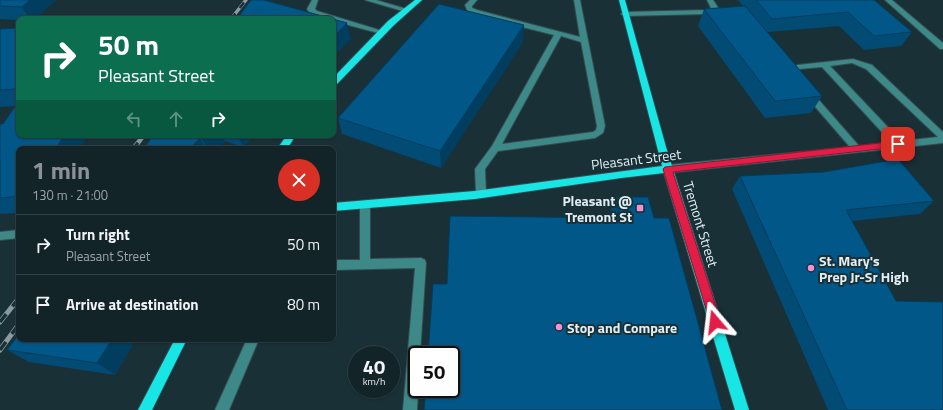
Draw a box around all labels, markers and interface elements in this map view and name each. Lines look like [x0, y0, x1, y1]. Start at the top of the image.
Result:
text: 50 m [98, 23, 159, 66]
icon: right [32, 32, 84, 84]
text: Pleasant Street [98, 62, 215, 89]
icon: left [123, 108, 145, 130]
icon: ahead [165, 108, 187, 130]
icon: right [207, 108, 229, 130]
pin [881, 127, 915, 161]
icon: arrive [887, 133, 909, 155]
street label: Pleasant Street [590, 143, 682, 175]
text: 1 min [32, 152, 90, 188]
button: close [278, 159, 320, 201]
street label: Tremont Street [678, 179, 724, 270]
text: 130 m · 21:00 [32, 185, 108, 205]
place label: Pleasant @ Tremont St [562, 190, 632, 227]
marker: Pleasant @ Tremont St [635, 203, 645, 213]
text: Turn right [66, 223, 130, 246]
text: 50 m [287, 233, 320, 256]
icon: right [32, 234, 54, 256]
text: Pleasant Street [66, 246, 150, 266]
place label: St. Mary's Prep Jr-Sr High [819, 250, 909, 287]
marker: St. Mary's Prep Jr-Sr High [806, 263, 816, 273]
text: Arrive at destination [66, 293, 199, 316]
text: 80 m [287, 293, 320, 316]
icon: arrive [32, 294, 54, 316]
position arrow [694, 301, 736, 343]
place label: Stop and Compare [567, 317, 677, 338]
marker: Stop and Compare [554, 322, 564, 332]
speed limit sign: 50 [408, 346, 460, 398]
text: 40 [363, 351, 385, 382]
text: km/h [363, 374, 385, 389]

